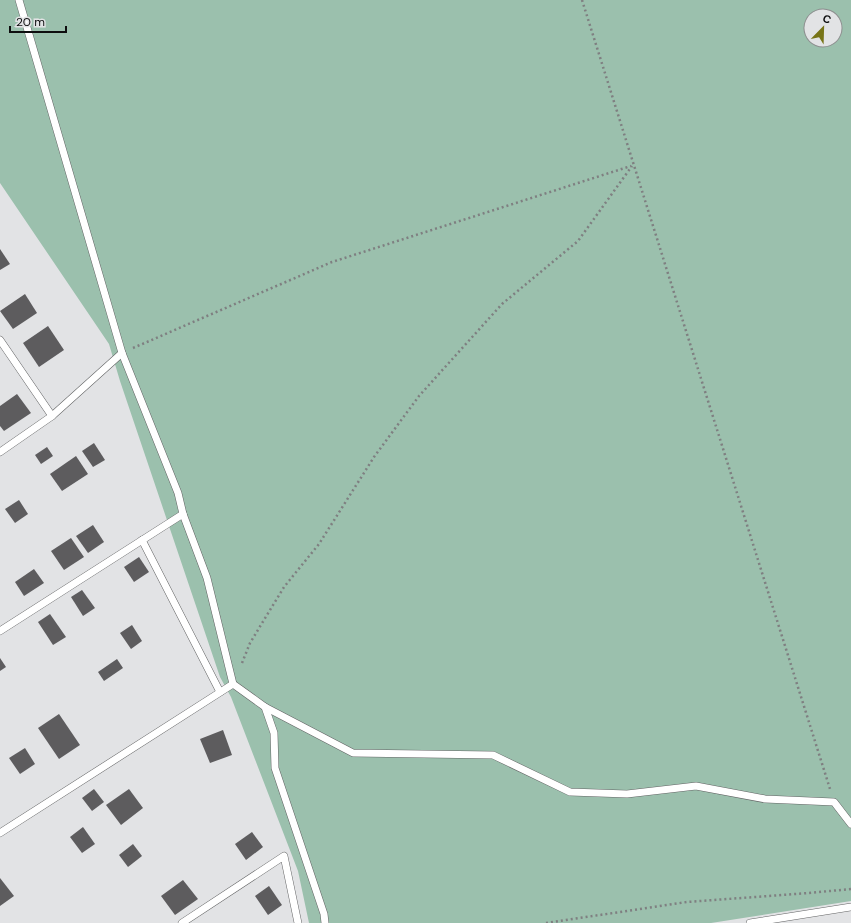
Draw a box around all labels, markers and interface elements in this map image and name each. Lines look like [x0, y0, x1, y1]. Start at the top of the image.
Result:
scale bar [10, 8, 66, 34]
north arrow [803, 8, 843, 48]
text: С [821, 11, 833, 27]
text: 20 m [16, 14, 45, 30]

